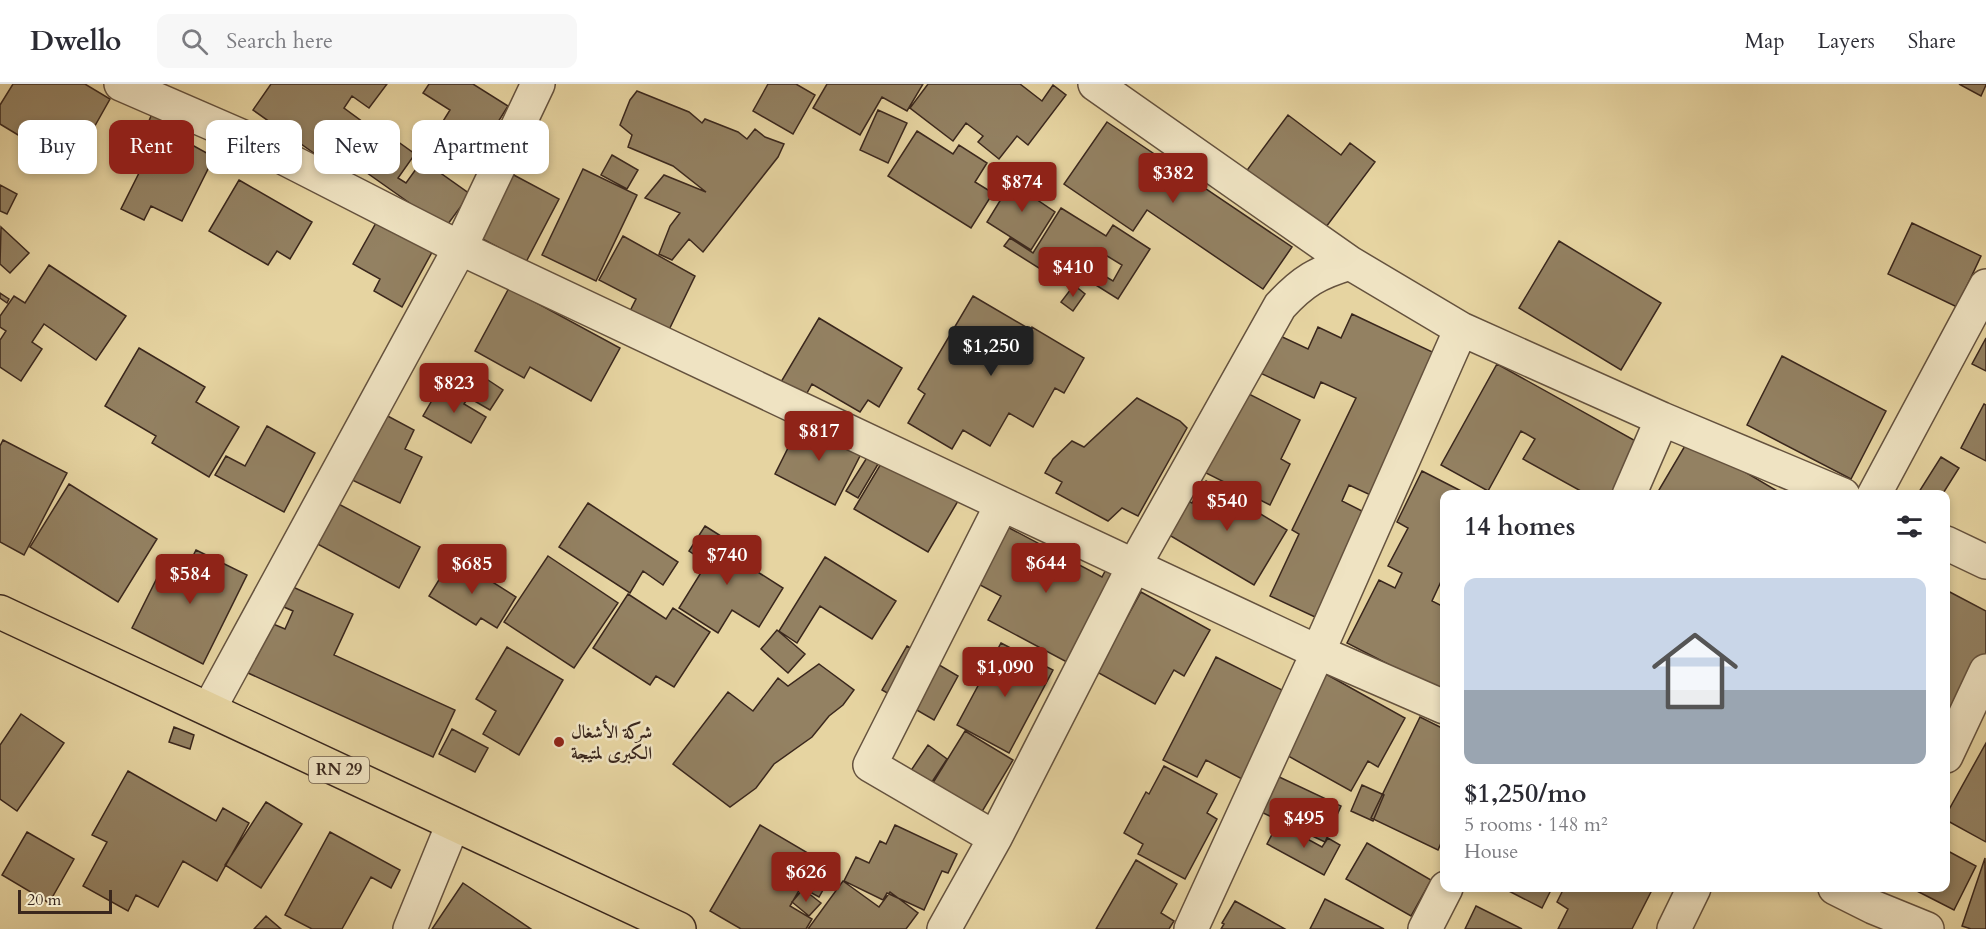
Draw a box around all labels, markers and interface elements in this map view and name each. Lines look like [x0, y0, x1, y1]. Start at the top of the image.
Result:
search box [157, 14, 577, 68]
text: Dwello [30, 22, 121, 60]
icon: search [178, 25, 211, 58]
text: Search here [226, 26, 333, 56]
text: Map [1745, 27, 1785, 56]
text: Layers [1818, 27, 1875, 56]
text: Share [1908, 27, 1956, 56]
chip: Buy [18, 120, 97, 174]
chip: Rent [109, 120, 194, 174]
chip: Filters [206, 120, 302, 174]
chip: New [314, 120, 400, 174]
chip: Apartment [412, 120, 549, 174]
pin: $382 [1137, 153, 1209, 204]
text: $382 [1153, 159, 1193, 186]
pin: $874 [986, 162, 1058, 213]
text: $874 [1002, 168, 1042, 195]
pin: $410 [1037, 247, 1109, 298]
text: $410 [1053, 253, 1093, 280]
pin: $1,250 [942, 326, 1040, 377]
text: $1,250 [962, 332, 1020, 359]
pin: $823 [418, 363, 490, 414]
text: $823 [434, 369, 474, 396]
pin: $817 [783, 411, 855, 462]
text: $817 [799, 417, 839, 444]
pin: $540 [1191, 481, 1263, 532]
text: $540 [1207, 487, 1247, 514]
text: 14 homes [1464, 509, 1575, 544]
icon: filters [1893, 510, 1926, 543]
pin: $740 [691, 535, 763, 586]
text: $740 [707, 541, 747, 568]
pin: $644 [1010, 543, 1082, 594]
pin: $685 [436, 544, 508, 595]
text: $644 [1026, 549, 1066, 576]
text: $685 [452, 550, 492, 577]
pin: $584 [154, 554, 226, 605]
text: $584 [170, 560, 210, 587]
icon: home [1641, 617, 1749, 725]
pin: $1,090 [956, 647, 1054, 698]
text: $1,090 [976, 653, 1034, 680]
place label: شركة الأشغال الكبرى لمتيجة [571, 718, 652, 766]
marker: شركة الأشغال الكبرى لمتيجة [552, 735, 566, 749]
road number: RN 29 [309, 757, 369, 783]
text: $1,250/mo [1464, 776, 1587, 811]
pin: $495 [1268, 798, 1340, 849]
text: $495 [1284, 804, 1324, 831]
text: 5 rooms · 148 m² [1464, 811, 1608, 838]
text: House [1464, 838, 1518, 865]
pin: $626 [770, 852, 842, 903]
text: $626 [786, 858, 826, 885]
scale bar [18, 887, 112, 914]
text: 20 m [27, 889, 61, 911]

